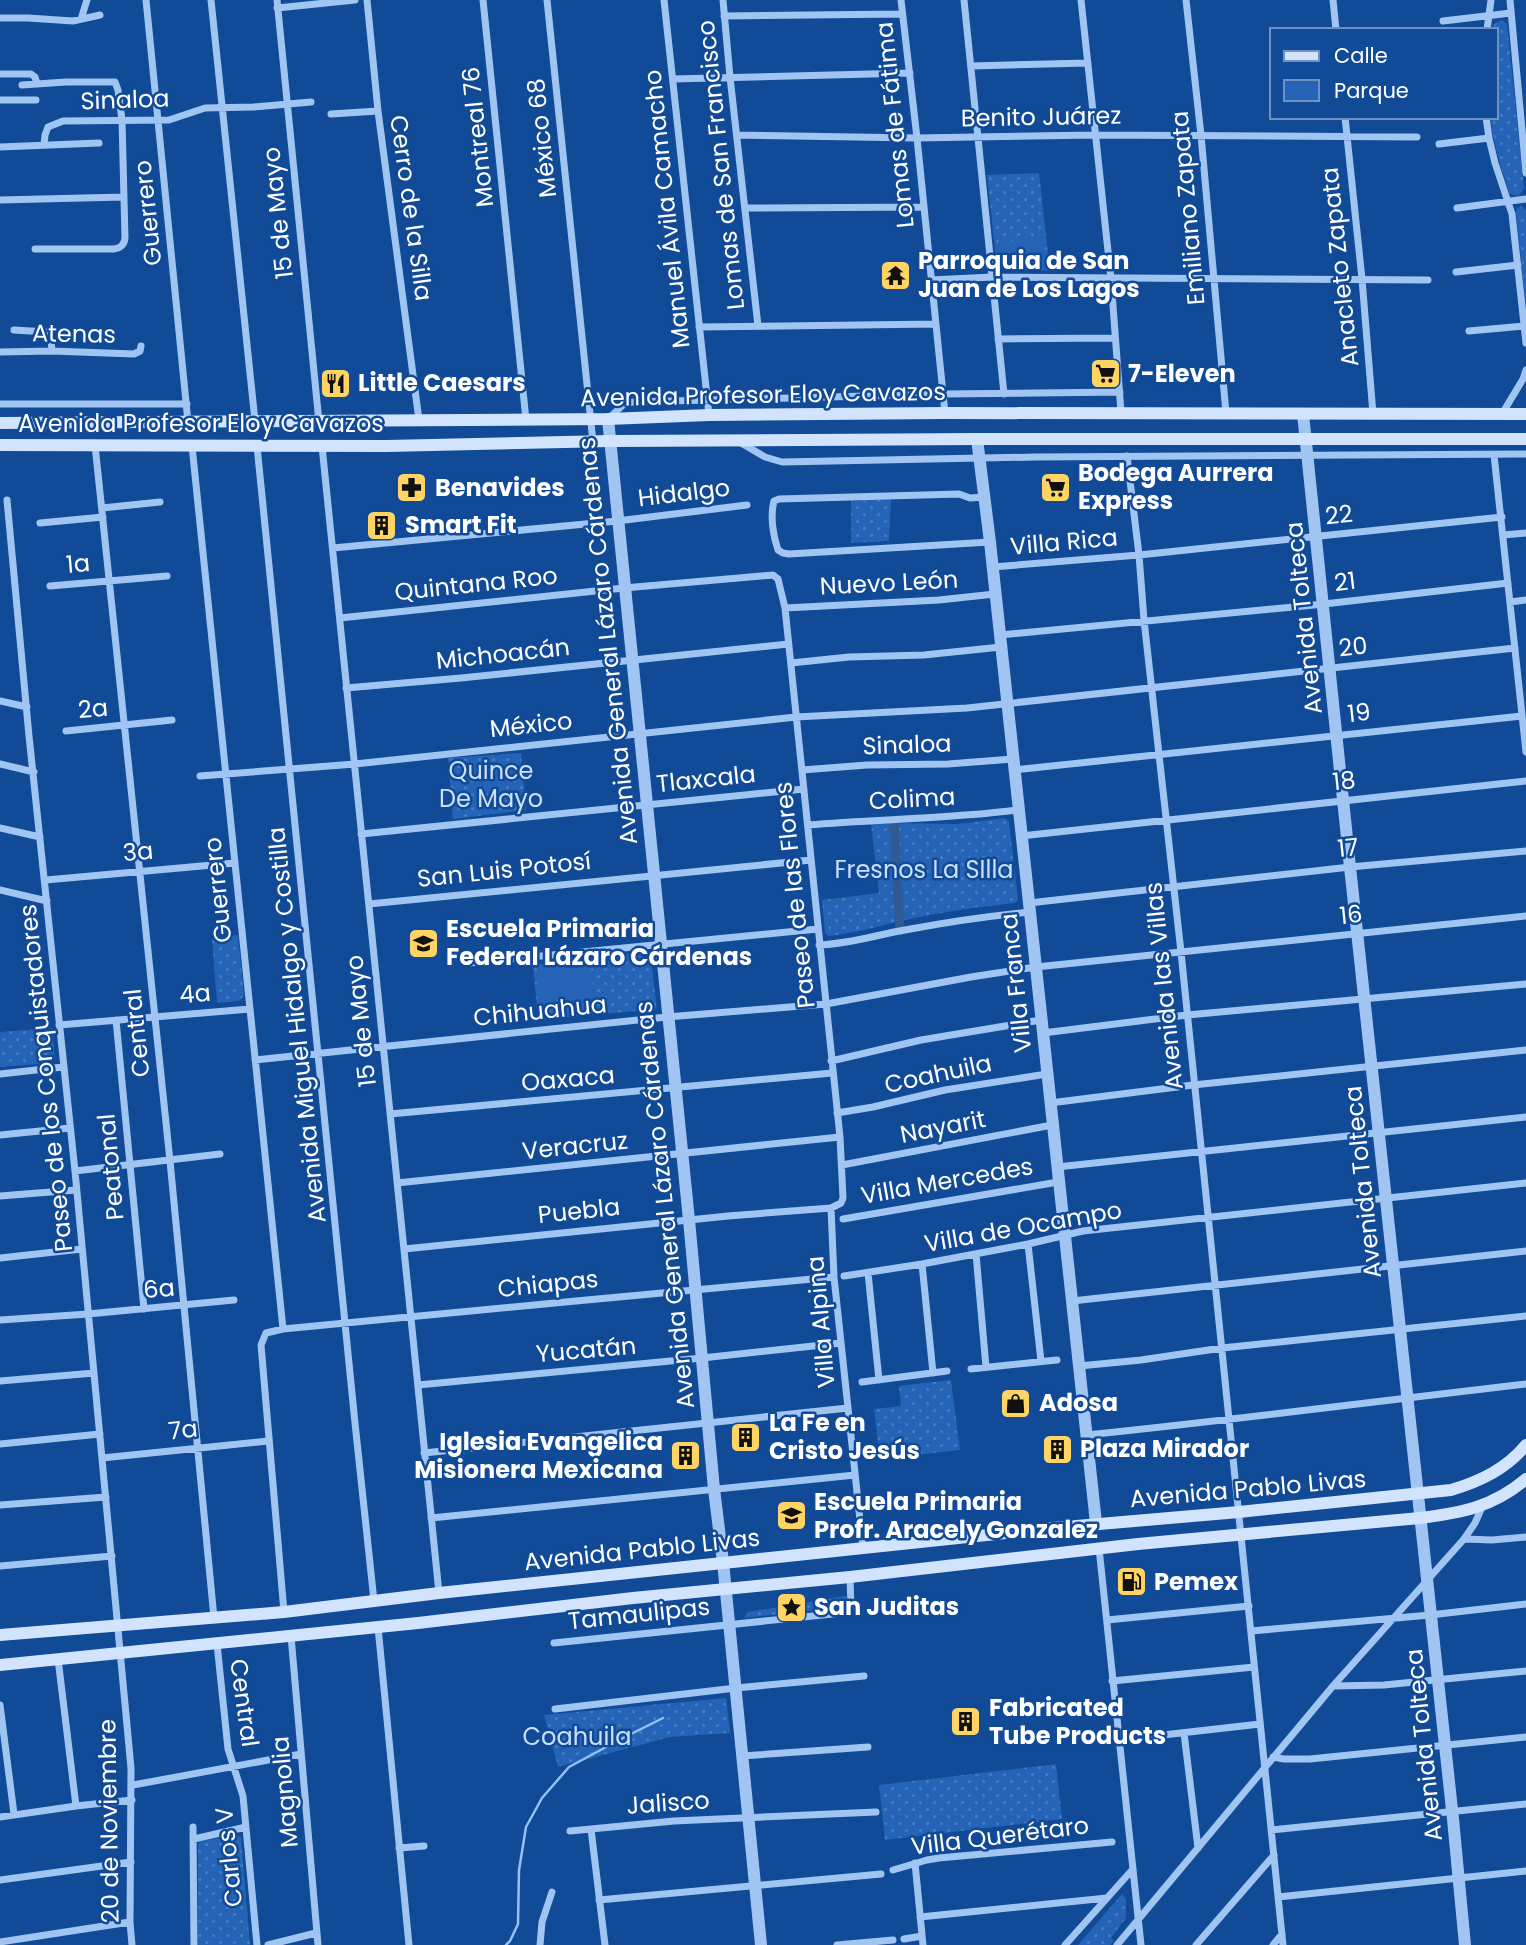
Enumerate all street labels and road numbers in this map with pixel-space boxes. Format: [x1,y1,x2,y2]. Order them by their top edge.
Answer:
street label: Lomas de San Francisco [689,19,752,311]
street label: Lomas de Fátima [867,20,922,230]
street label: Montreal 76 [454,65,501,209]
street label: Manuel Ávila Camacho [635,68,698,350]
street label: México 68 [519,77,564,199]
street label: Sinaloa [80,81,170,118]
street label: Benito Juárez [961,99,1121,134]
street label: Emiliano Zapata [1163,110,1212,306]
street label: Cerro de la Silla [382,113,441,303]
street label: 15 de Mayo [254,145,301,281]
street label: Guerrero [126,159,169,267]
street label: Anacleto Zapata [1313,166,1366,368]
street label: Atenas [32,316,116,351]
street label: Avenida Profesor Eloy Cavazos [580,375,946,414]
street label: Avenida Profesor Eloy Cavazos [18,407,384,440]
street label: Avenida General Lázaro Cárdenas [570,436,645,846]
street label: Hidalgo [636,470,732,515]
street label: 22 [1323,497,1354,532]
street label: Villa Rica [1009,520,1119,563]
street label: Avenida Tolteca [1277,520,1330,716]
street label: 1a [65,546,91,581]
street label: Quintana Roo [393,559,559,608]
street label: Nuevo León [819,562,959,603]
street label: 21 [1332,564,1358,599]
street label: 20 [1337,629,1369,664]
street label: Michoacán [434,630,571,677]
street label: 2a [77,691,109,726]
street label: 19 [1346,695,1372,730]
street label: México [488,704,574,745]
street label: Sinaloa [862,726,952,763]
street label: Tlaxcala [655,757,757,800]
street label: 18 [1331,763,1357,798]
street label: Paseo de las Flores [766,780,823,1010]
street label: Colima [868,780,956,817]
street label: Avenida Miguel Hidalgo y Costilla [259,825,334,1225]
street label: 17 [1336,830,1360,865]
street label: 3a [121,834,155,869]
street label: Guerrero [196,836,239,944]
street label: San Luis Potosí [415,844,593,895]
street label: Avenida las Villas [1136,881,1191,1091]
street label: 16 [1338,897,1364,932]
street label: Paseo de los Conquistadores [11,903,80,1253]
street label: Villa Franca [992,912,1039,1054]
street label: 15 de Mayo [337,953,384,1089]
street label: 4a [178,976,212,1011]
street label: Central [115,987,158,1079]
street label: Chihuahua [472,987,608,1034]
street label: Avenida General Lázaro Cárdenas [627,1000,702,1410]
street label: Coahuila [881,1046,995,1101]
street label: Oaxaca [520,1058,616,1099]
street label: Avenida Tolteca [1336,1084,1389,1280]
street label: Nayarit [897,1102,988,1151]
street label: Peatonal [89,1113,132,1222]
street label: Veracruz [520,1124,629,1167]
street label: Villa Mercedes [858,1149,1036,1212]
street label: Puebla [536,1190,622,1231]
street label: Villa de Ocampo [922,1193,1124,1260]
street label: Villa Alpina [798,1255,843,1389]
street label: Chiapas [496,1262,600,1305]
street label: 6a [142,1271,176,1306]
street label: Yucatán [534,1329,637,1370]
street label: 7a [167,1412,199,1447]
street label: Avenida Pablo Livas [1128,1462,1368,1515]
street label: Avenida Pablo Livas [522,1521,762,1578]
street label: Tamaulipas [566,1590,711,1637]
street label: Avenida Tolteca [1397,1647,1450,1843]
street label: Central [222,1657,267,1749]
street label: 20 de Noviembre [90,1719,127,1923]
street label: Magnolia [263,1735,306,1849]
street label: Jalisco [625,1783,711,1822]
street label: Carlos V [207,1806,250,1909]
street label: Villa Querétaro [909,1808,1091,1863]

